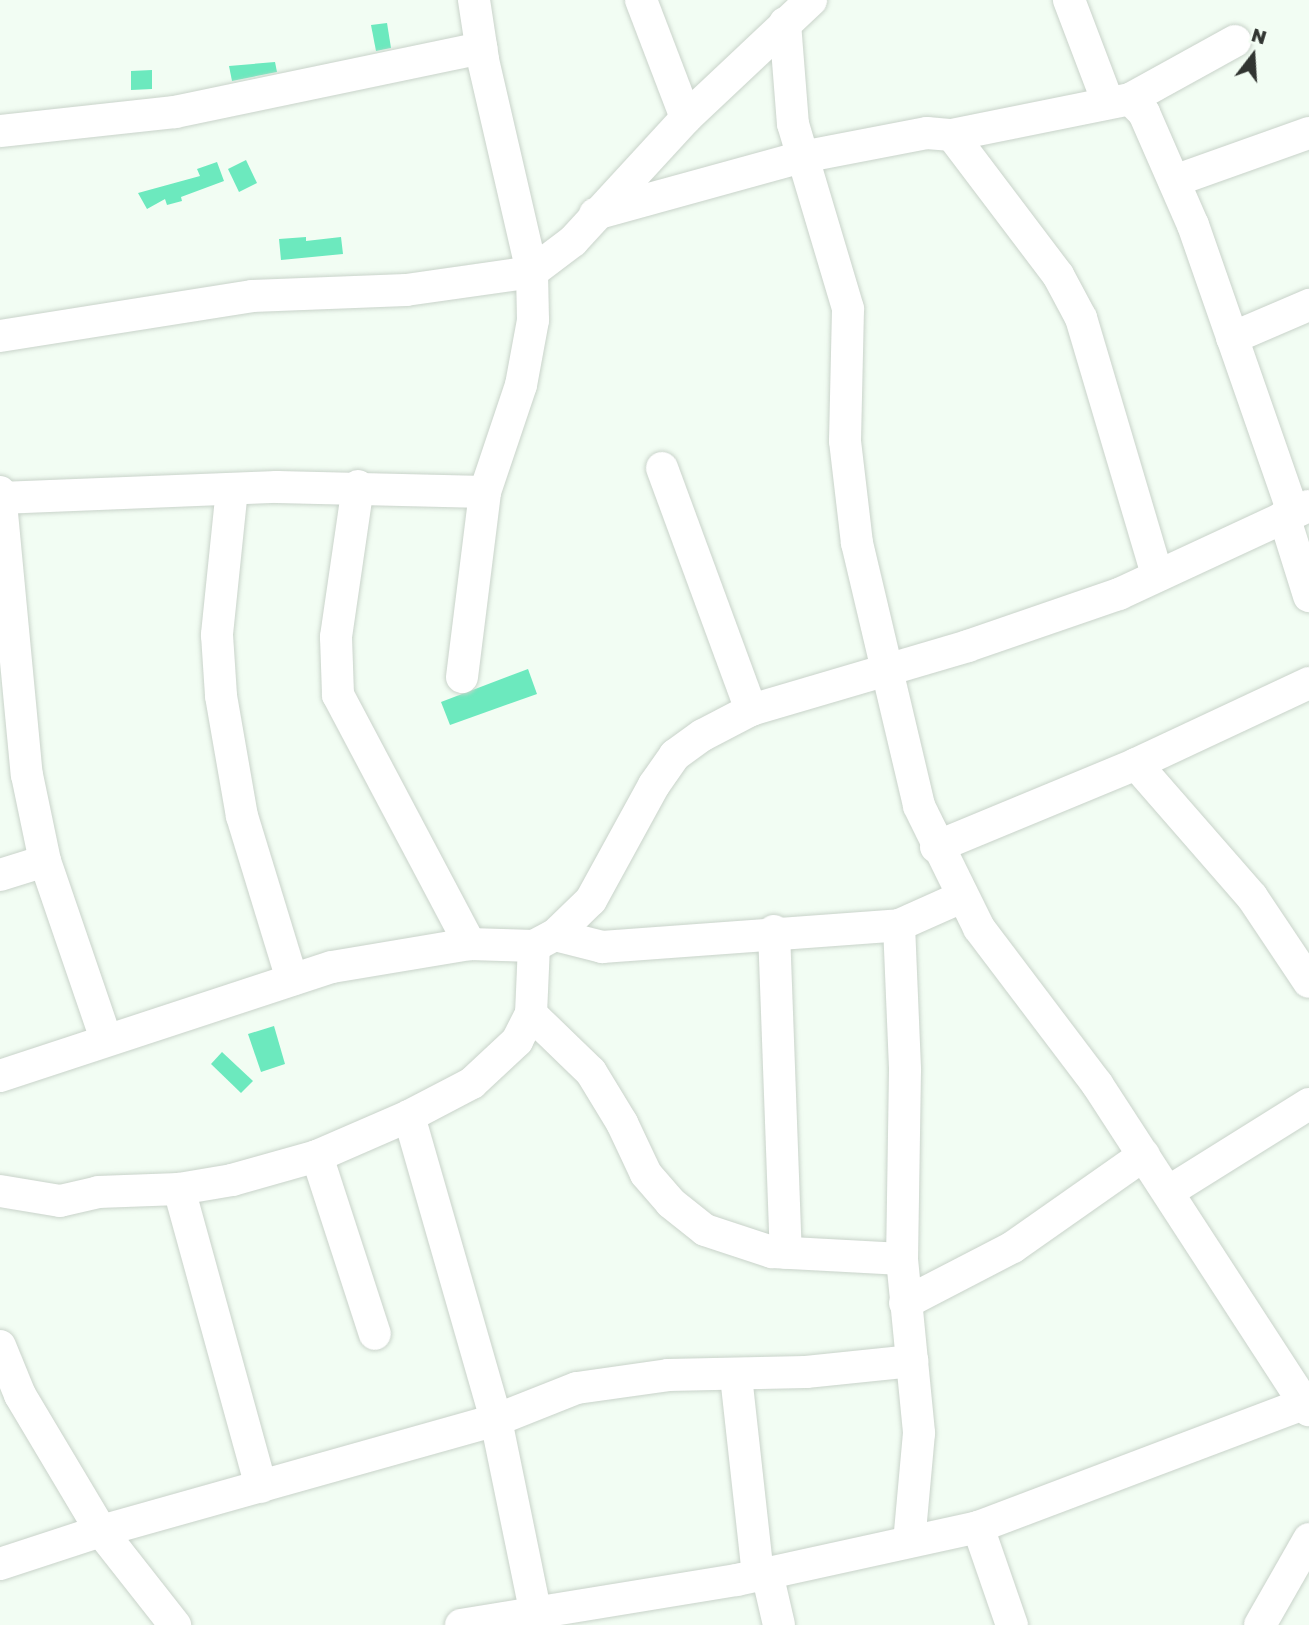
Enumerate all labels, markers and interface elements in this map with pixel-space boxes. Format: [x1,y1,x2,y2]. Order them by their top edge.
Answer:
north arrow [1218,21,1288,91]
text: N [1249,22,1270,49]

